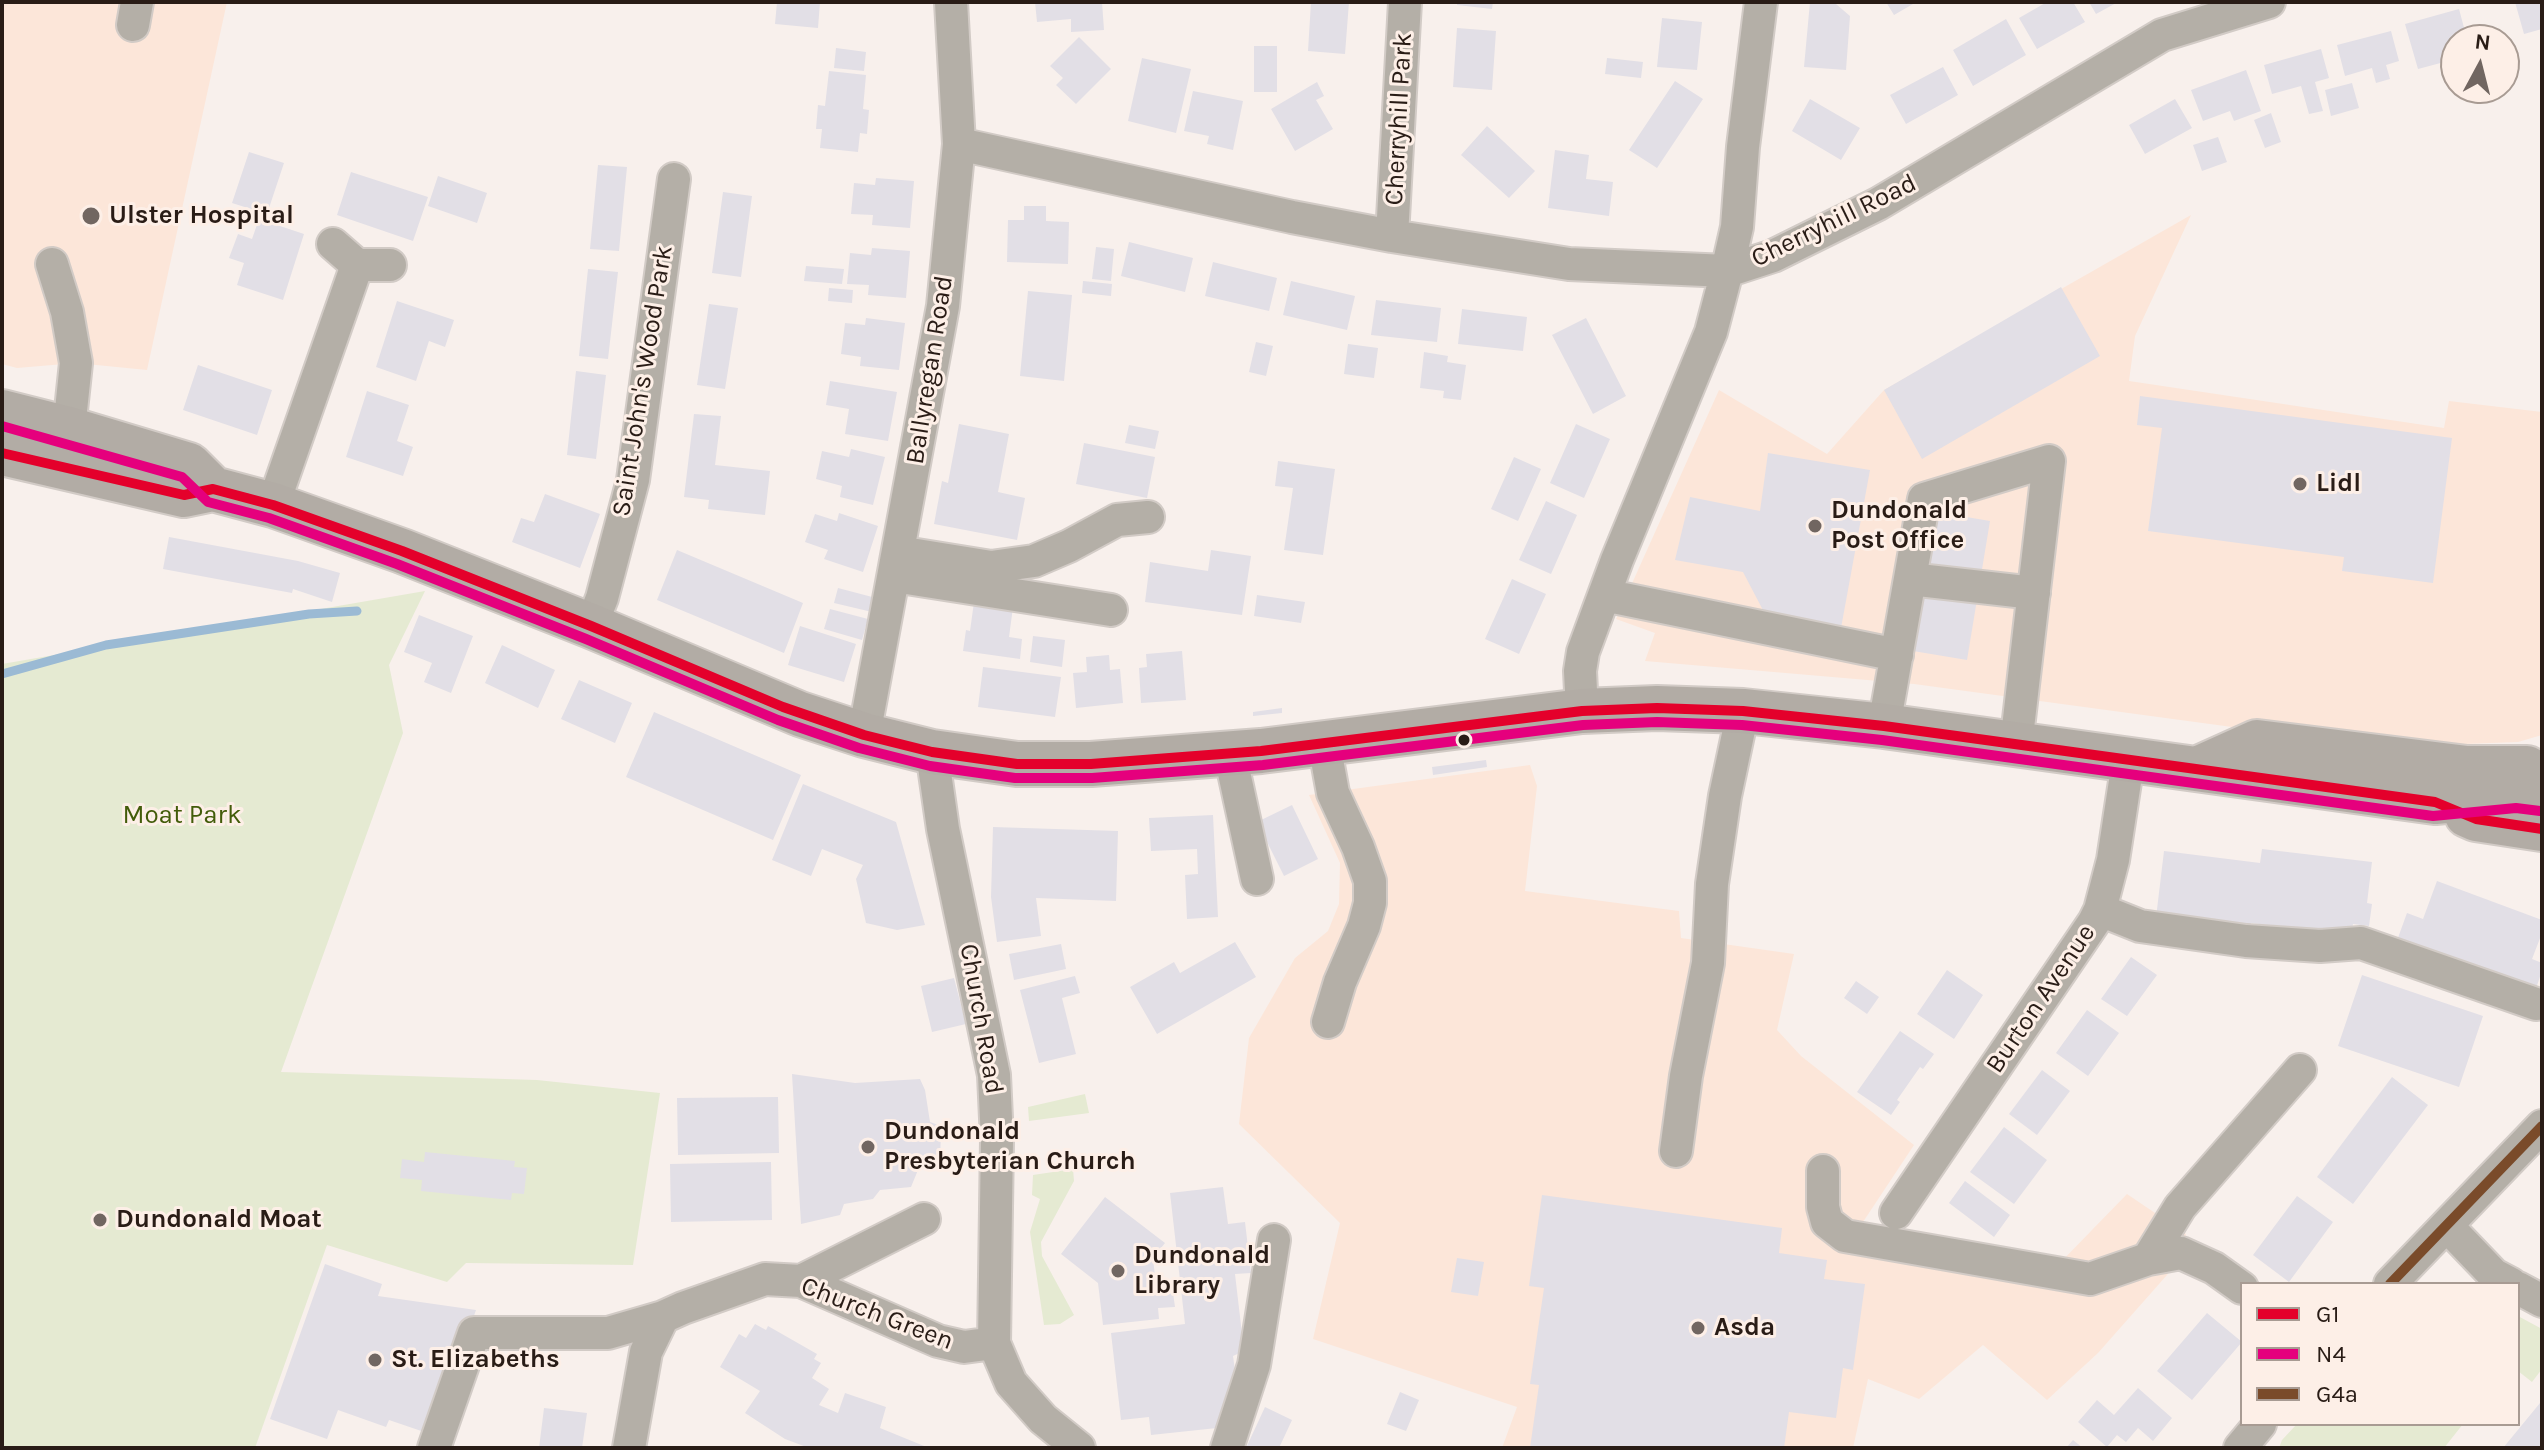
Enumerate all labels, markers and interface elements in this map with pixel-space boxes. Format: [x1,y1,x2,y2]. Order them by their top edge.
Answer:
north arrow [2440,24,2520,104]
text: N [2473,28,2492,56]
street label: Cherryhill Park [1379,32,1419,206]
street label: Cherryhill Road [1746,168,1922,274]
place label: Ulster Hospital [109,200,294,232]
marker: Ulster Hospital [80,205,102,227]
street label: Saint John's Wood Park [606,243,680,519]
street label: Ballyregan Road [900,273,960,467]
place label: Lidl [2316,468,2361,500]
marker: Lidl [2291,475,2309,493]
place label: Dundonald Post Office [1831,495,1967,556]
marker: Dundonald Post Office [1806,517,1824,535]
unlabelled marker [1456,732,1472,748]
park label: Moat Park [122,800,242,832]
street label: Burton Avenue [1980,919,2102,1079]
street label: Church Road [952,941,1010,1097]
place label: Dundonald Presbyterian Church [884,1116,1136,1178]
marker: Dundonald Presbyterian Church [859,1138,877,1156]
place label: Dundonald Moat [116,1204,322,1236]
marker: Dundonald Moat [91,1211,109,1229]
place label: Dundonald Library [1134,1240,1270,1302]
marker: Dundonald Library [1109,1262,1127,1280]
street label: Church Green [796,1271,958,1357]
legend [2240,1282,2520,1426]
text: G1 [2316,1300,2339,1328]
place label: Asda [1714,1312,1775,1344]
marker: Asda [1689,1319,1707,1337]
text: N4 [2316,1340,2346,1368]
place label: St. Elizabeths [391,1344,560,1376]
marker: St. Elizabeths [366,1351,384,1369]
text: G4a [2316,1380,2358,1408]

